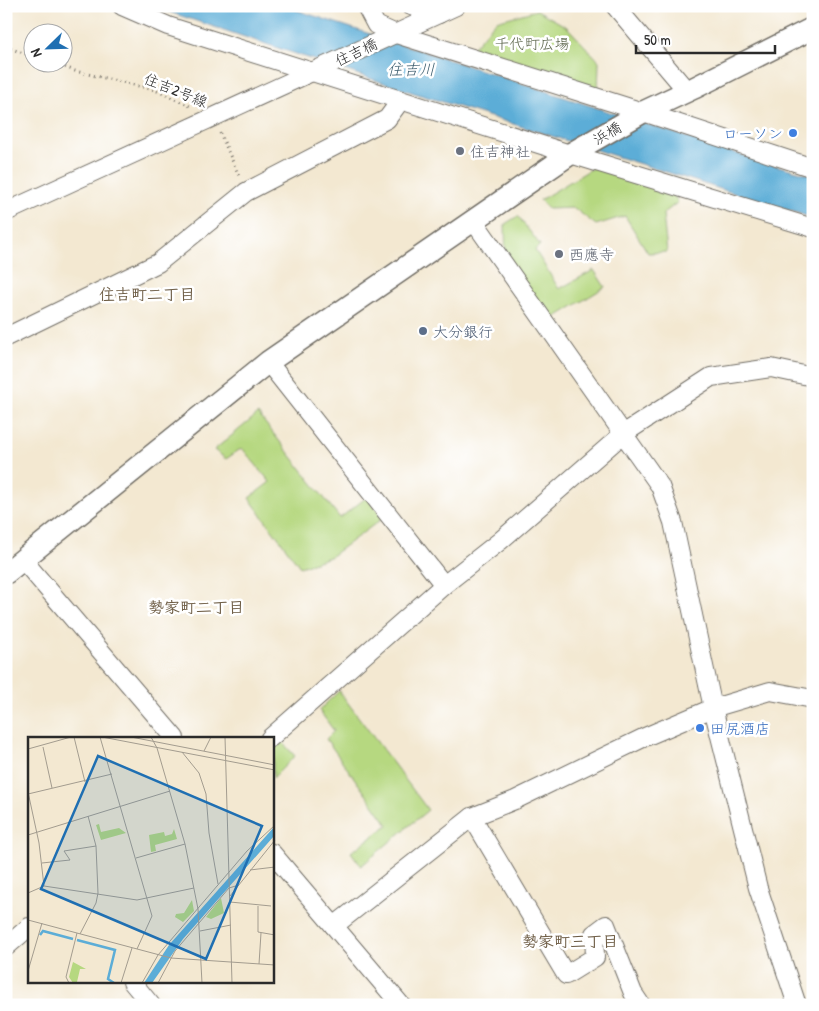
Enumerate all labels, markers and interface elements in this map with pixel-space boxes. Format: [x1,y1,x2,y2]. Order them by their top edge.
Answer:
north arrow [22,22,72,72]
scale bar [636,22,775,54]
text: 50 m [644,29,671,50]
street label: 住吉橋 [331,33,381,71]
park label: 千代町広場 [494,33,570,54]
text: N [25,46,46,60]
water label: 住吉川 [387,58,435,80]
street label: 住吉2号線 [141,68,211,112]
street label: 浜橋 [589,116,625,150]
place label: ローソン [723,123,783,144]
marker: ローソン [787,127,799,139]
place label: 住吉神社 [470,141,530,162]
marker: 住吉神社 [454,145,466,157]
place label: 西應寺 [569,244,614,265]
marker: 西應寺 [553,248,565,260]
district label: 住吉町二丁目 [99,283,195,305]
place label: 大分銀行 [433,321,493,342]
marker: 大分銀行 [417,325,429,337]
district label: 勢家町二丁目 [148,596,244,618]
place label: 田尻酒店 [710,718,770,739]
marker: 田尻酒店 [694,722,706,734]
inset map [28,737,274,984]
district label: 勢家町三丁目 [522,930,618,952]

